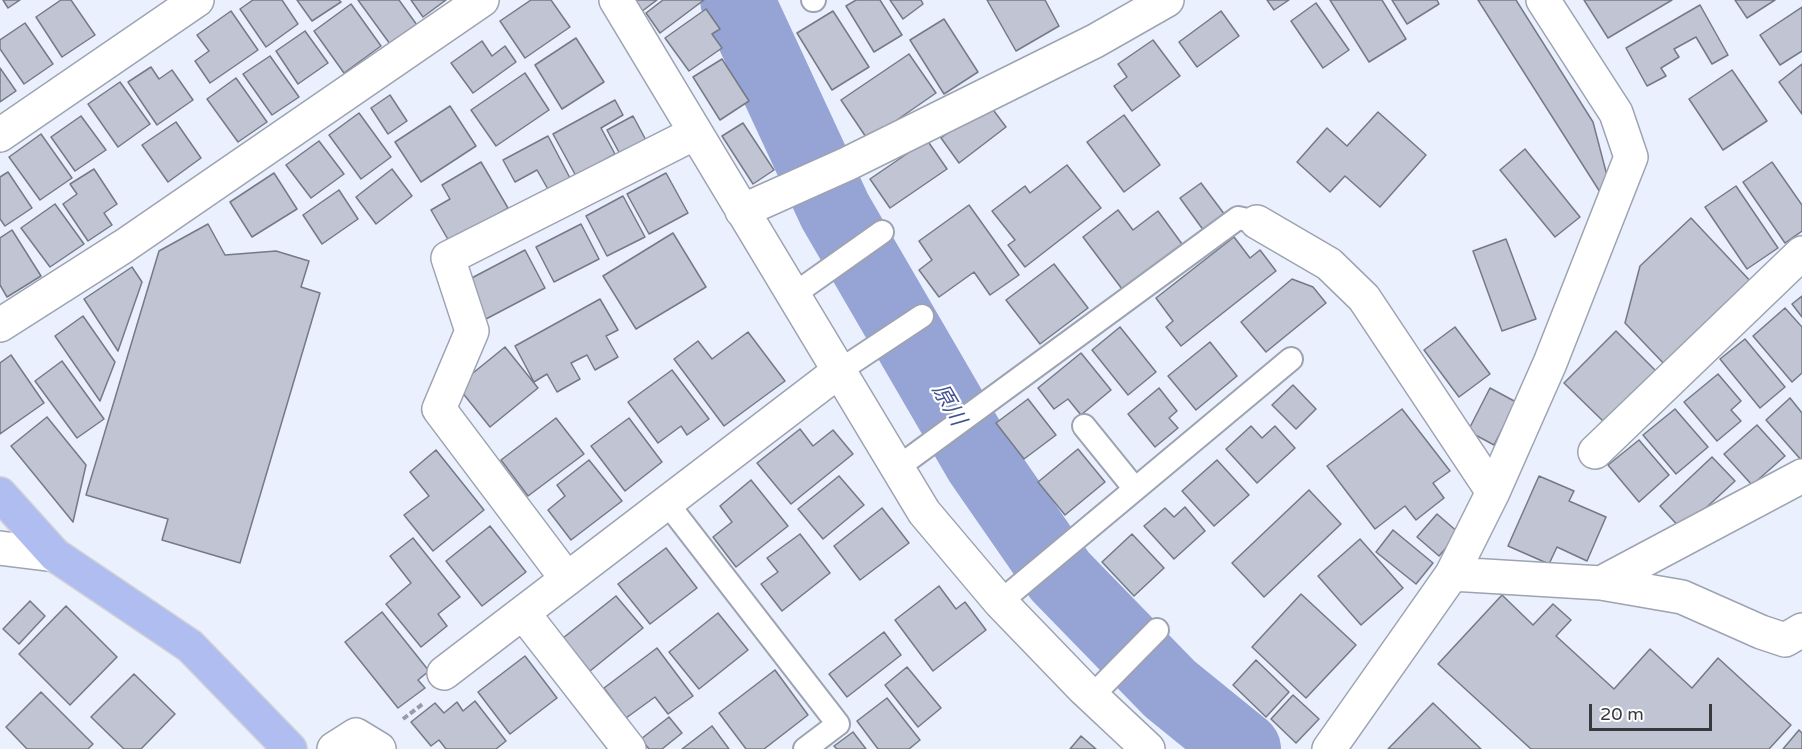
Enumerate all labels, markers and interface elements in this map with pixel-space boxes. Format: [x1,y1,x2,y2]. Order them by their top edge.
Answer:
water label: 原川 [926,379,970,431]
scale bar [1592,692,1715,730]
text: 20 m [1600,703,1644,725]

